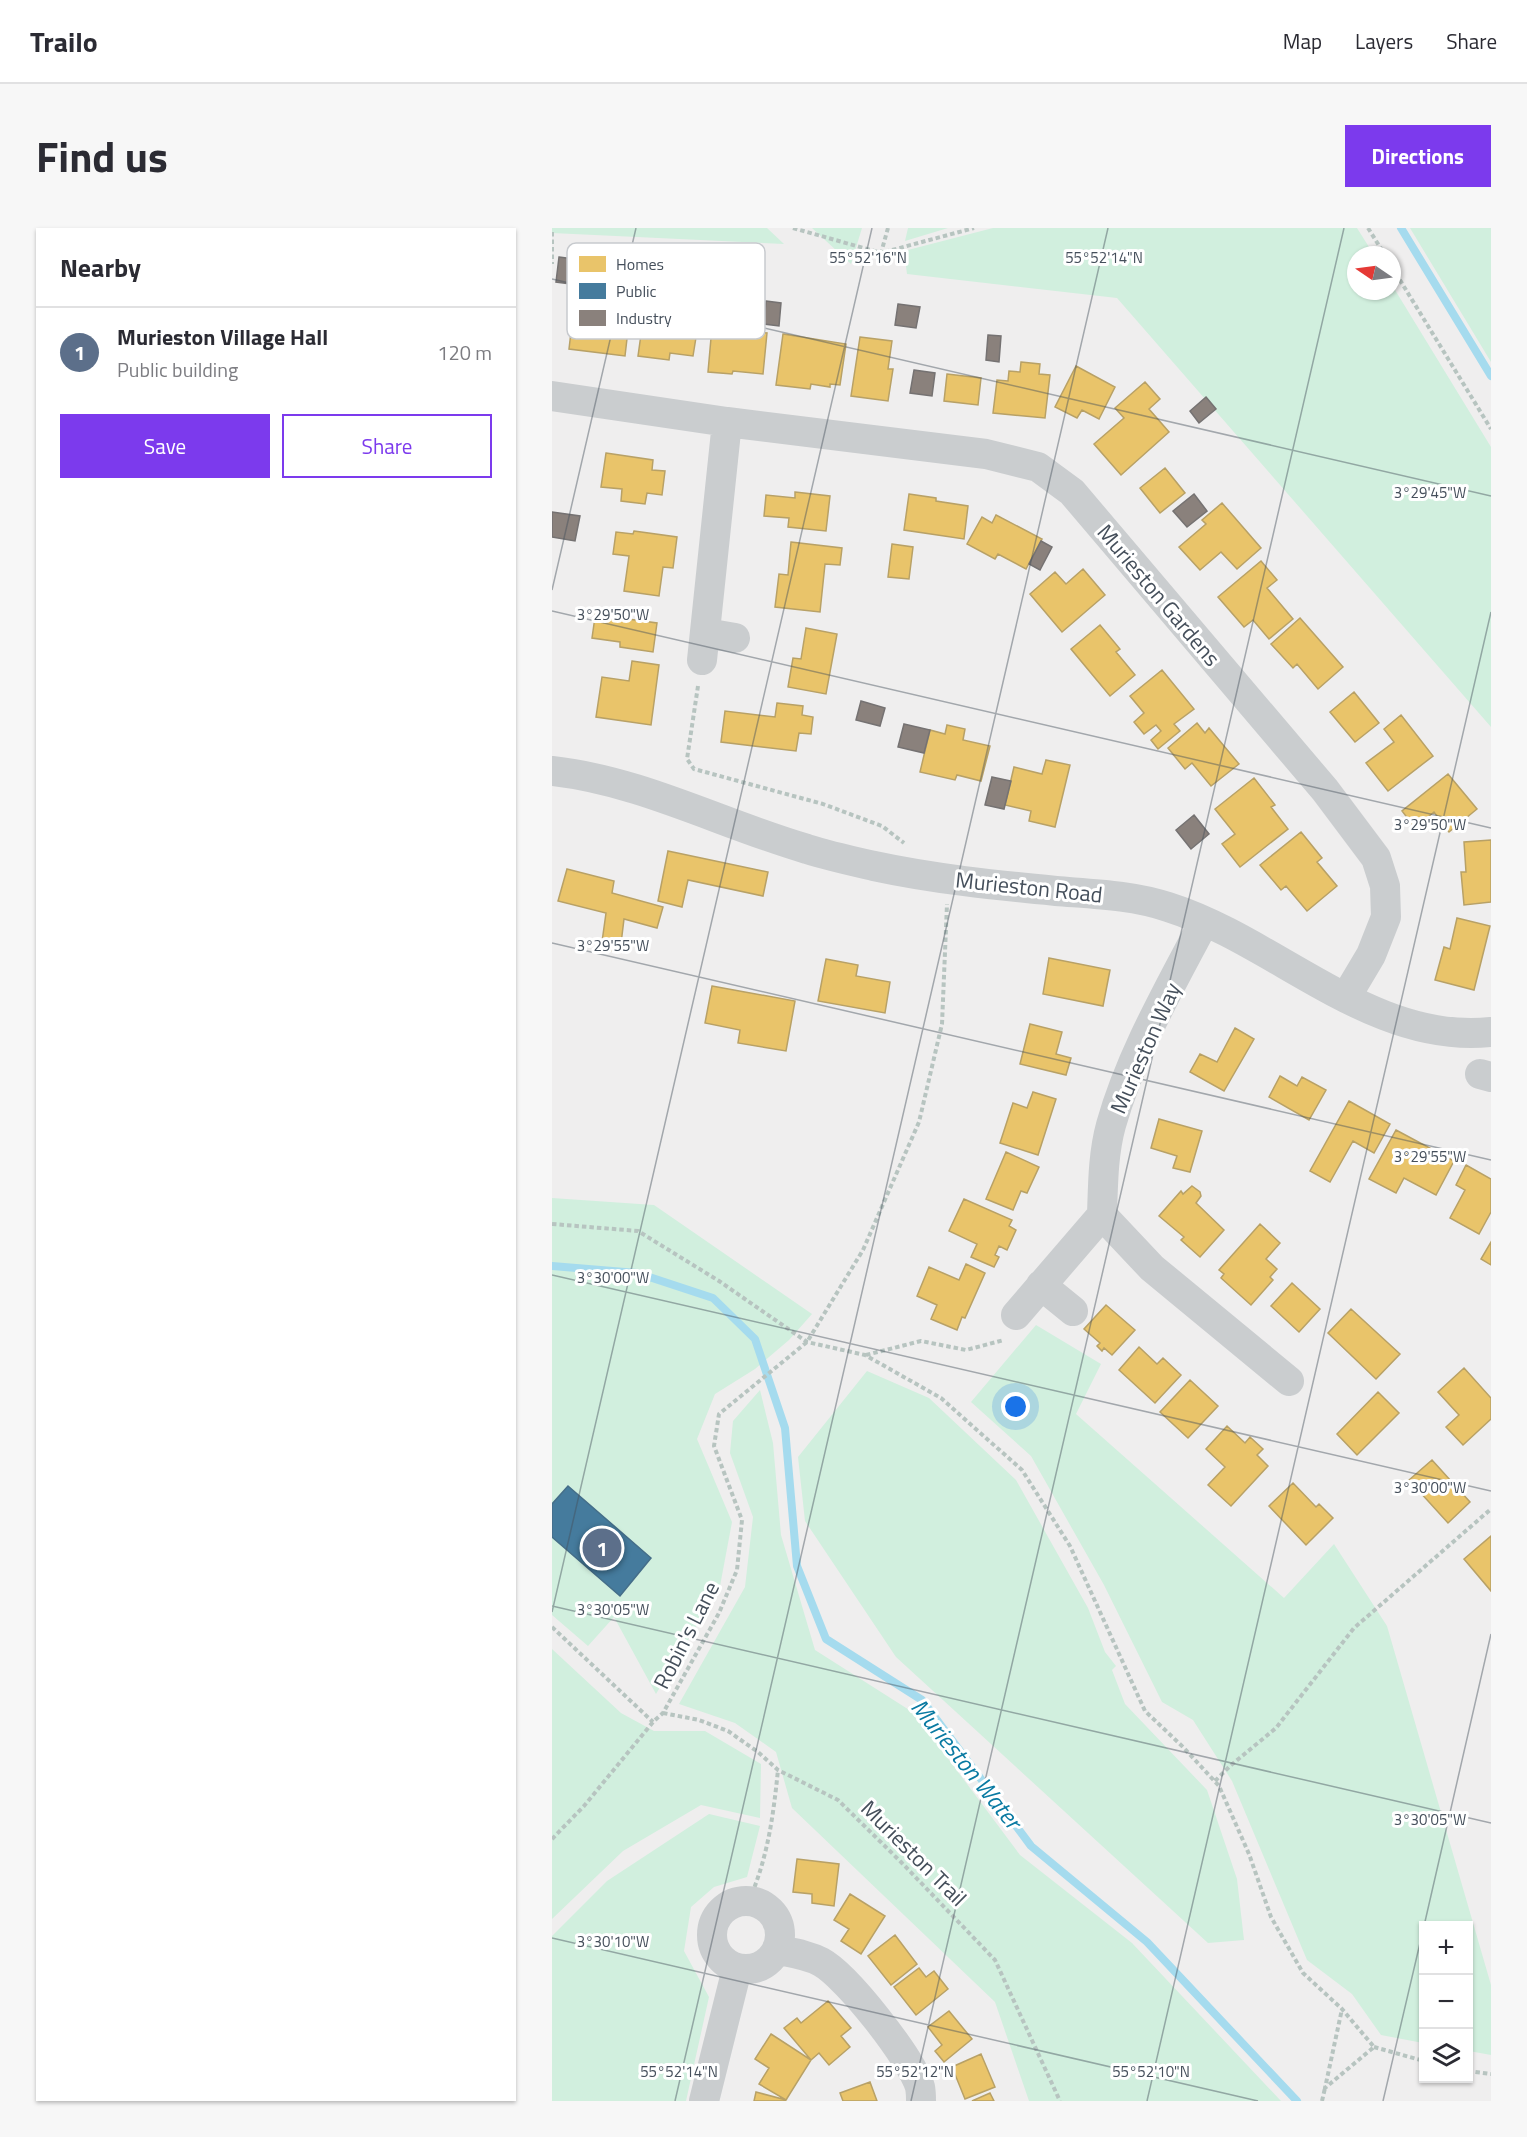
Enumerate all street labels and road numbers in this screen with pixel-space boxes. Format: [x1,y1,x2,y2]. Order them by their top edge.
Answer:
street label: Murieston Gardens [1089,516,1229,674]
street label: Murieston Road [954,862,1104,912]
street label: Murieston Way [1101,977,1189,1119]
street label: Robin's Lane [644,1575,728,1695]
street label: Murieston Trail [853,1792,975,1914]

